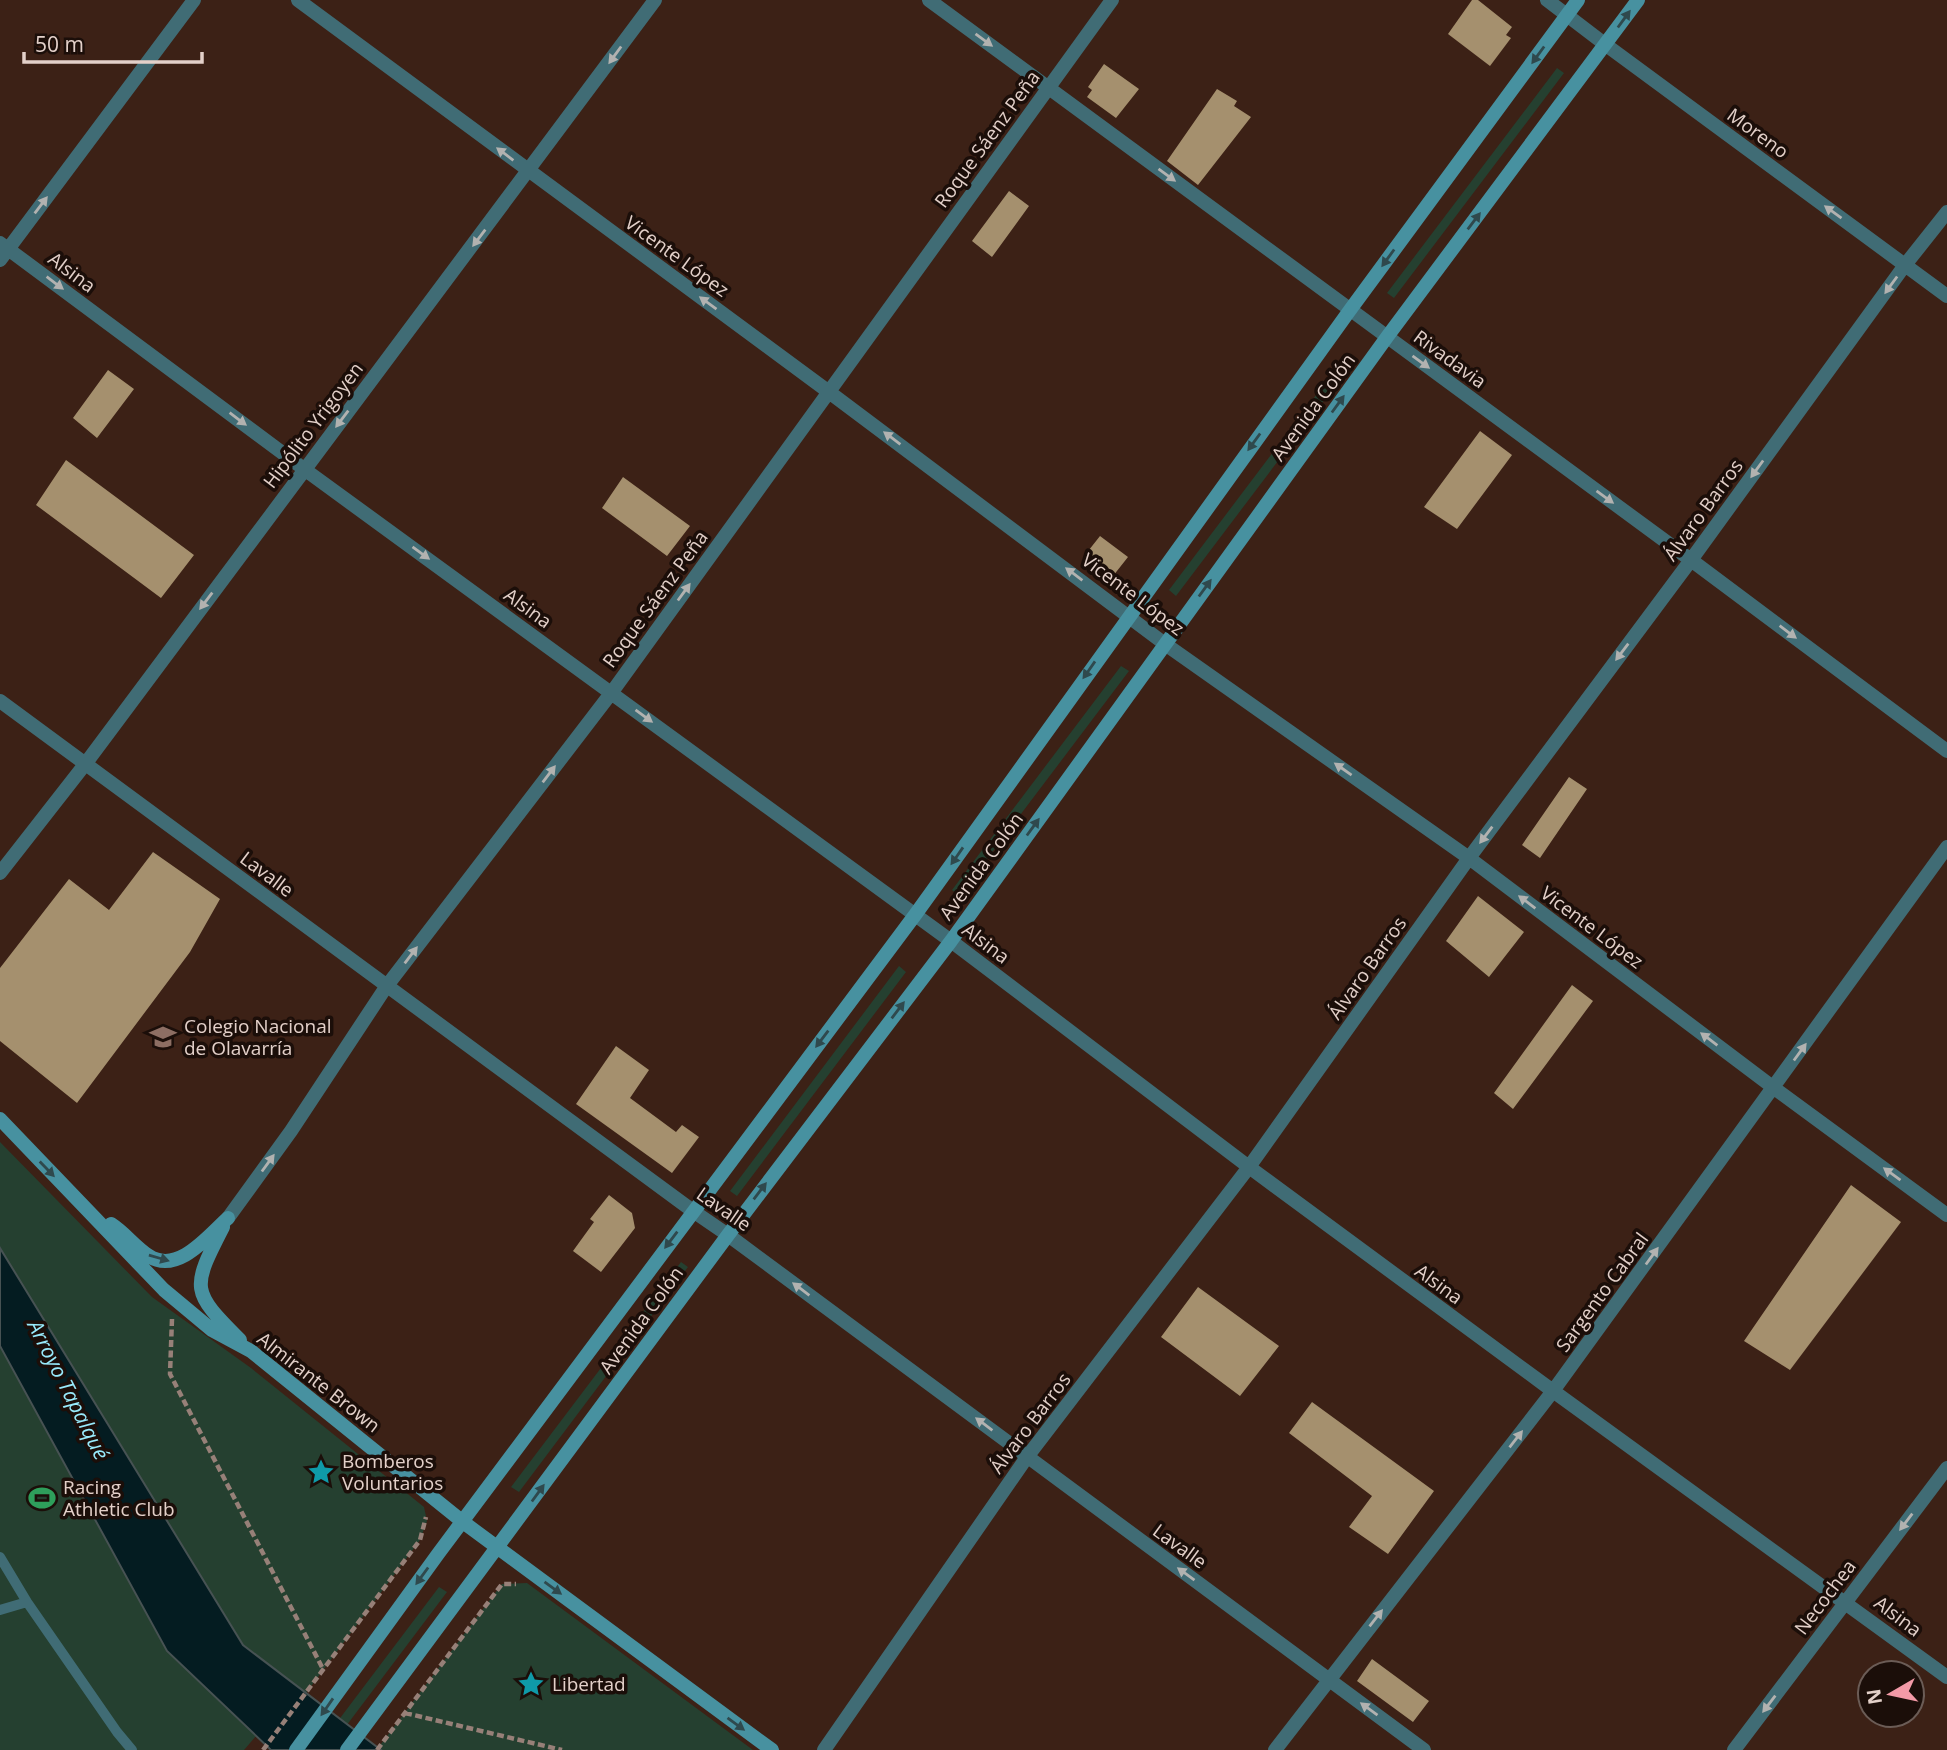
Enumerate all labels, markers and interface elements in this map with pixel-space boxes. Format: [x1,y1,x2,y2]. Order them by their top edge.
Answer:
one-way arrow [1617,10,1631,28]
scale bar [24,21,203,65]
text: 50 m [35,30,84,58]
one-way arrow [975,33,993,47]
one-way arrow [608,46,622,64]
one-way arrow [1531,46,1545,64]
street label: Roque Sáenz Peña [928,65,1046,213]
street label: Moreno [1722,102,1794,164]
one-way arrow [496,148,514,162]
one-way arrow [1158,168,1177,182]
one-way arrow [33,196,47,214]
one-way arrow [1824,205,1842,219]
street label: Vicente López [620,209,734,303]
one-way arrow [1466,213,1481,231]
one-way arrow [472,228,486,247]
street label: Alsina [43,246,101,298]
one-way arrow [1381,249,1395,267]
one-way arrow [46,276,64,290]
one-way arrow [1884,276,1898,294]
one-way arrow [699,297,717,311]
street label: Rivadavia [1409,324,1491,394]
street label: Avenida Colón [1265,348,1361,466]
one-way arrow [1412,355,1430,369]
street label: Hipólito Yrigoyen [257,357,369,493]
one-way arrow [1331,395,1345,413]
one-way arrow [335,410,349,428]
one-way arrow [228,412,247,426]
one-way arrow [882,431,901,445]
one-way arrow [1247,433,1261,451]
street label: Álvaro Barros [1657,454,1749,566]
one-way arrow [1750,460,1764,478]
one-way arrow [1596,490,1614,504]
street label: Roque Sáenz Peña [596,525,714,673]
one-way arrow [412,546,430,560]
street label: Vicente López [1076,547,1190,641]
one-way arrow [1065,567,1083,581]
one-way arrow [1198,579,1212,597]
street label: Alsina [499,582,557,634]
one-way arrow [677,583,691,601]
one-way arrow [198,592,213,610]
one-way arrow [1779,625,1797,639]
one-way arrow [1615,643,1629,661]
one-way arrow [1082,661,1096,679]
one-way arrow [635,709,653,724]
one-way arrow [1334,762,1352,776]
one-way arrow [541,766,556,784]
street label: Avenida Colón [933,807,1029,925]
one-way arrow [1026,818,1040,836]
one-way arrow [1479,826,1493,844]
street label: Lavalle [235,845,299,903]
one-way arrow [951,847,965,865]
street label: Vicente López [1535,880,1649,974]
one-way arrow [1518,896,1536,910]
street label: Álvaro Barros [1322,911,1412,1025]
street label: Alsina [957,917,1015,969]
one-way arrow [403,946,417,964]
one-way arrow [891,1001,905,1020]
place label: Colegio Nacional de Olavarría [184,1013,332,1061]
school or university icon: Colegio Nacional de Olavarría [148,1022,178,1052]
one-way arrow [815,1029,830,1047]
one-way arrow [1700,1033,1718,1047]
one-way arrow [1792,1043,1806,1061]
one-way arrow [261,1154,275,1172]
one-way arrow [39,1160,56,1177]
one-way arrow [1883,1168,1901,1182]
street label: Lavalle [692,1181,756,1237]
one-way arrow [753,1183,768,1201]
street label: Sargento Cabral [1550,1227,1654,1357]
one-way arrow [665,1231,679,1249]
one-way arrow [1644,1247,1658,1265]
one-way arrow [148,1253,170,1264]
street label: Alsina [1410,1258,1468,1310]
street label: Avenida Colón [593,1261,689,1379]
one-way arrow [792,1282,810,1296]
water label: Arroyo Tapalqué [21,1313,116,1465]
street label: Almirante Brown [252,1326,386,1438]
street label: Álvaro Barros [984,1367,1076,1479]
one-way arrow [975,1417,993,1432]
one-way arrow [1509,1430,1524,1448]
place label: Bomberos Voluntarios [342,1448,443,1496]
place icon: Bomberos Voluntarios [306,1457,336,1487]
place label: Racing Athletic Club [63,1474,175,1522]
sports icon: Racing Athletic Club [27,1483,57,1513]
one-way arrow [531,1484,545,1502]
one-way arrow [1899,1513,1913,1531]
street label: Lavalle [1148,1518,1212,1574]
street label: Necochea [1788,1554,1862,1640]
one-way arrow [415,1567,429,1586]
one-way arrow [1177,1568,1195,1582]
one-way arrow [544,1581,562,1595]
street label: Alsina [1869,1590,1927,1642]
one-way arrow [1369,1609,1383,1627]
north arrow [1856,1659,1926,1729]
place icon: Libertad [516,1669,546,1699]
place label: Libertad [552,1671,626,1697]
text: N [1860,1687,1888,1706]
one-way arrow [1761,1694,1776,1712]
one-way arrow [320,1698,334,1716]
one-way arrow [1360,1703,1378,1717]
one-way arrow [727,1716,745,1730]

